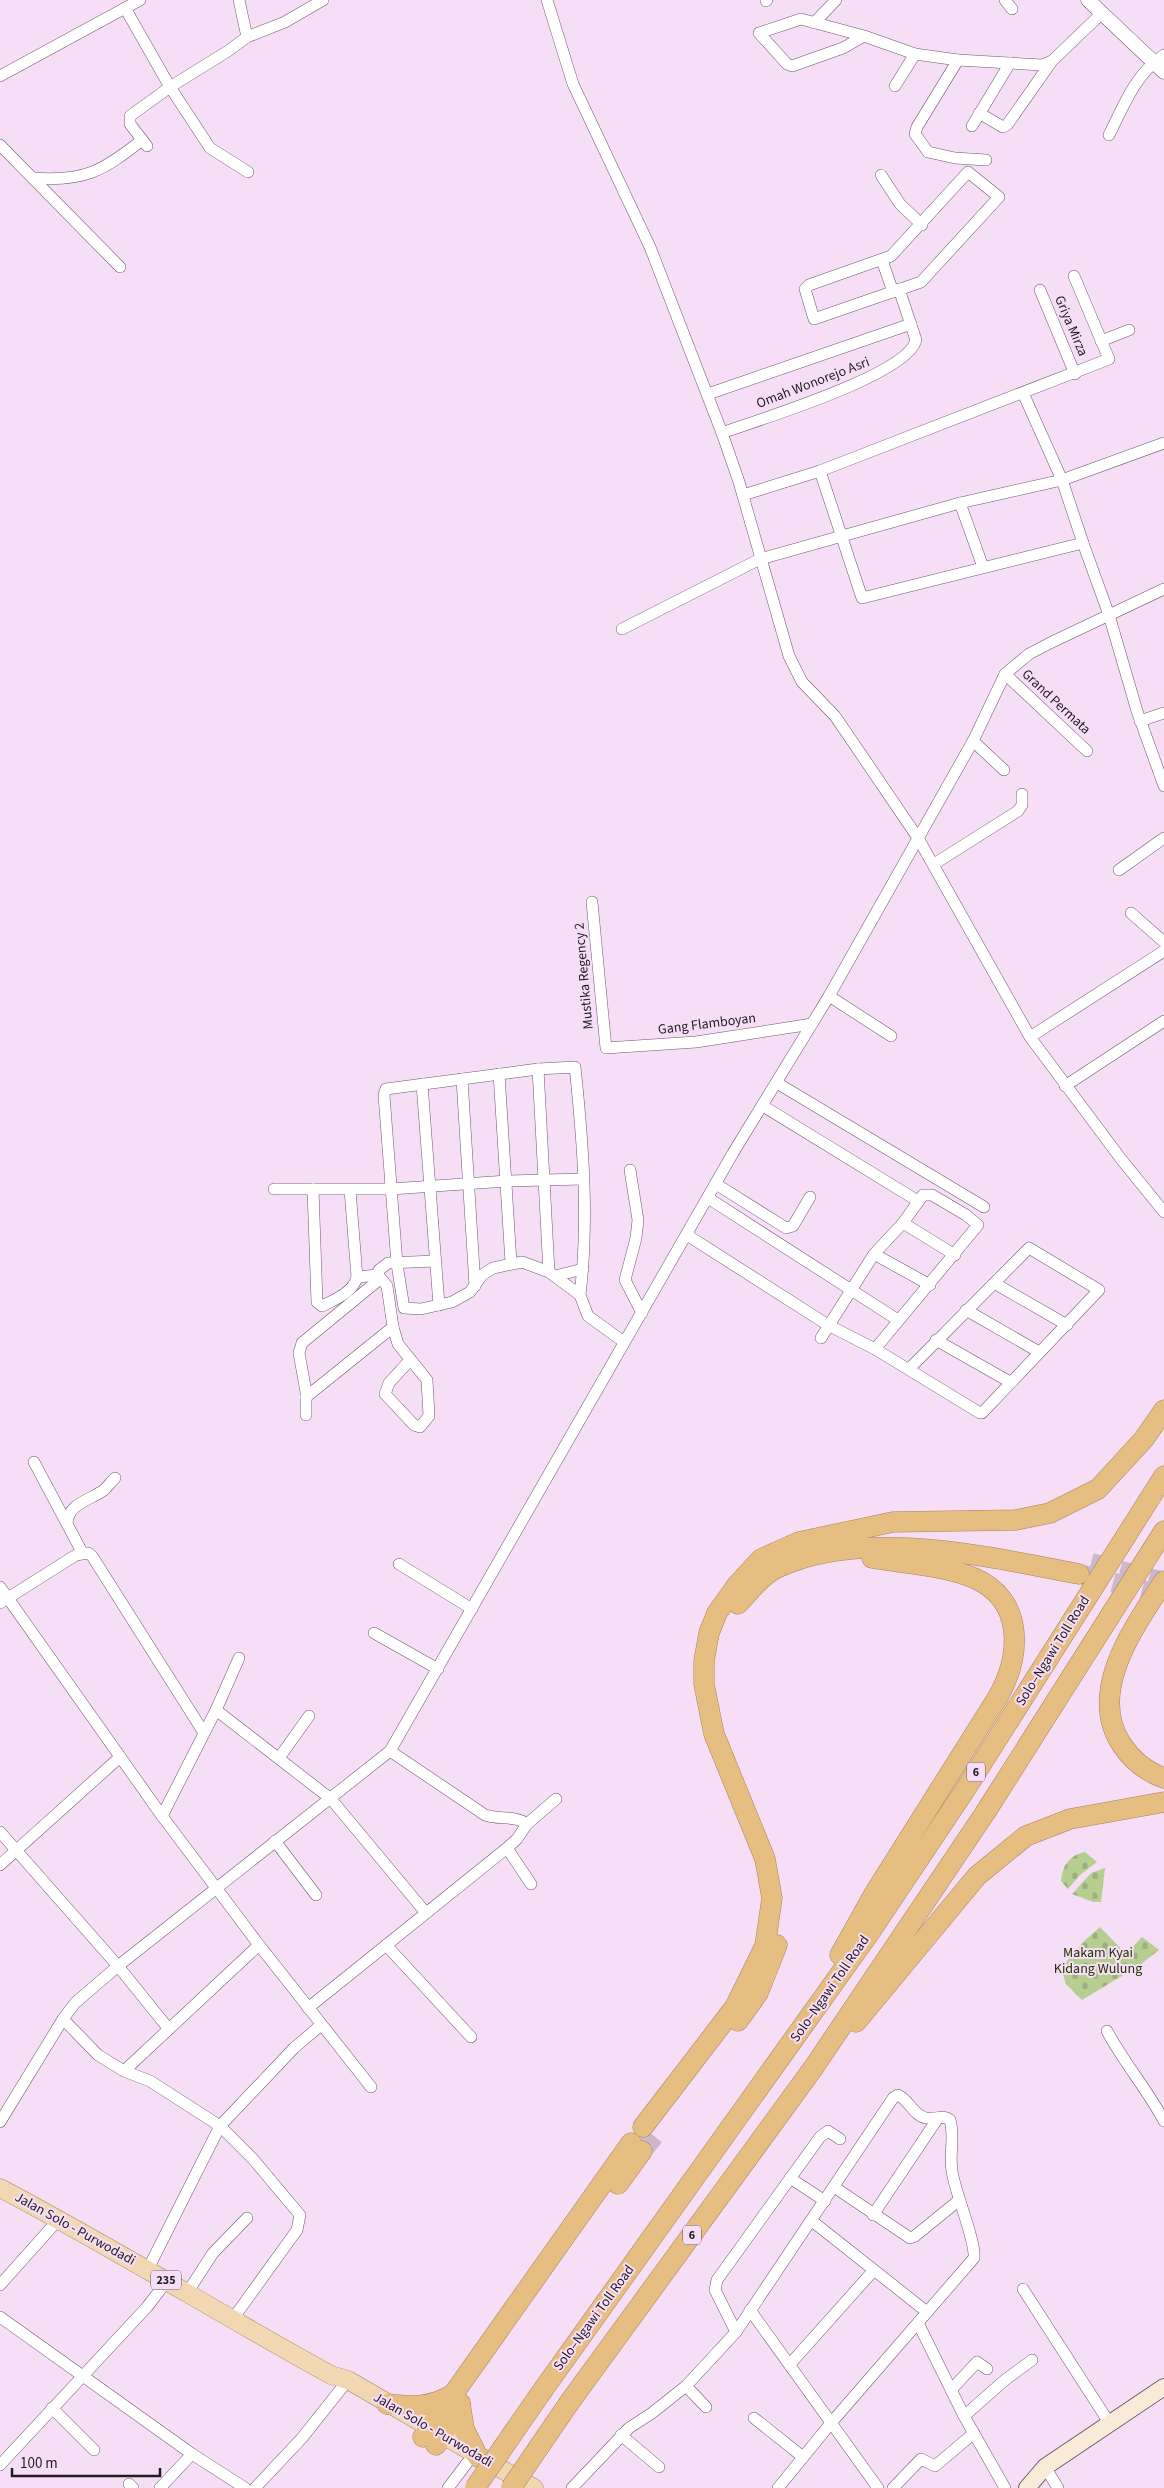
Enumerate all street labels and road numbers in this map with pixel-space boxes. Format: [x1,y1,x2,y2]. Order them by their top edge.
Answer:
street label: Griya Mirza [1049,293,1093,359]
street label: Omah Wonorejo Asri [753,352,873,414]
street label: Grand Permata [1017,665,1095,739]
street label: Mustika Regency 2 [569,922,599,1030]
street label: Gang Flamboyan [657,1008,757,1040]
street label: Solo–Ngawi Toll Road [1011,1592,1095,1710]
road number: 6 [967,1762,985,1781]
street label: Solo–Ngawi Toll Road [786,1931,874,2047]
street label: Jalan Solo - Purwodadi [11,2187,139,2271]
road number: 6 [683,2226,701,2244]
street label: Solo–Ngawi Toll Road [549,2261,639,2375]
road number: 235 [151,2270,181,2290]
street label: Jalan Solo - Purwodadi [369,2388,497,2472]

